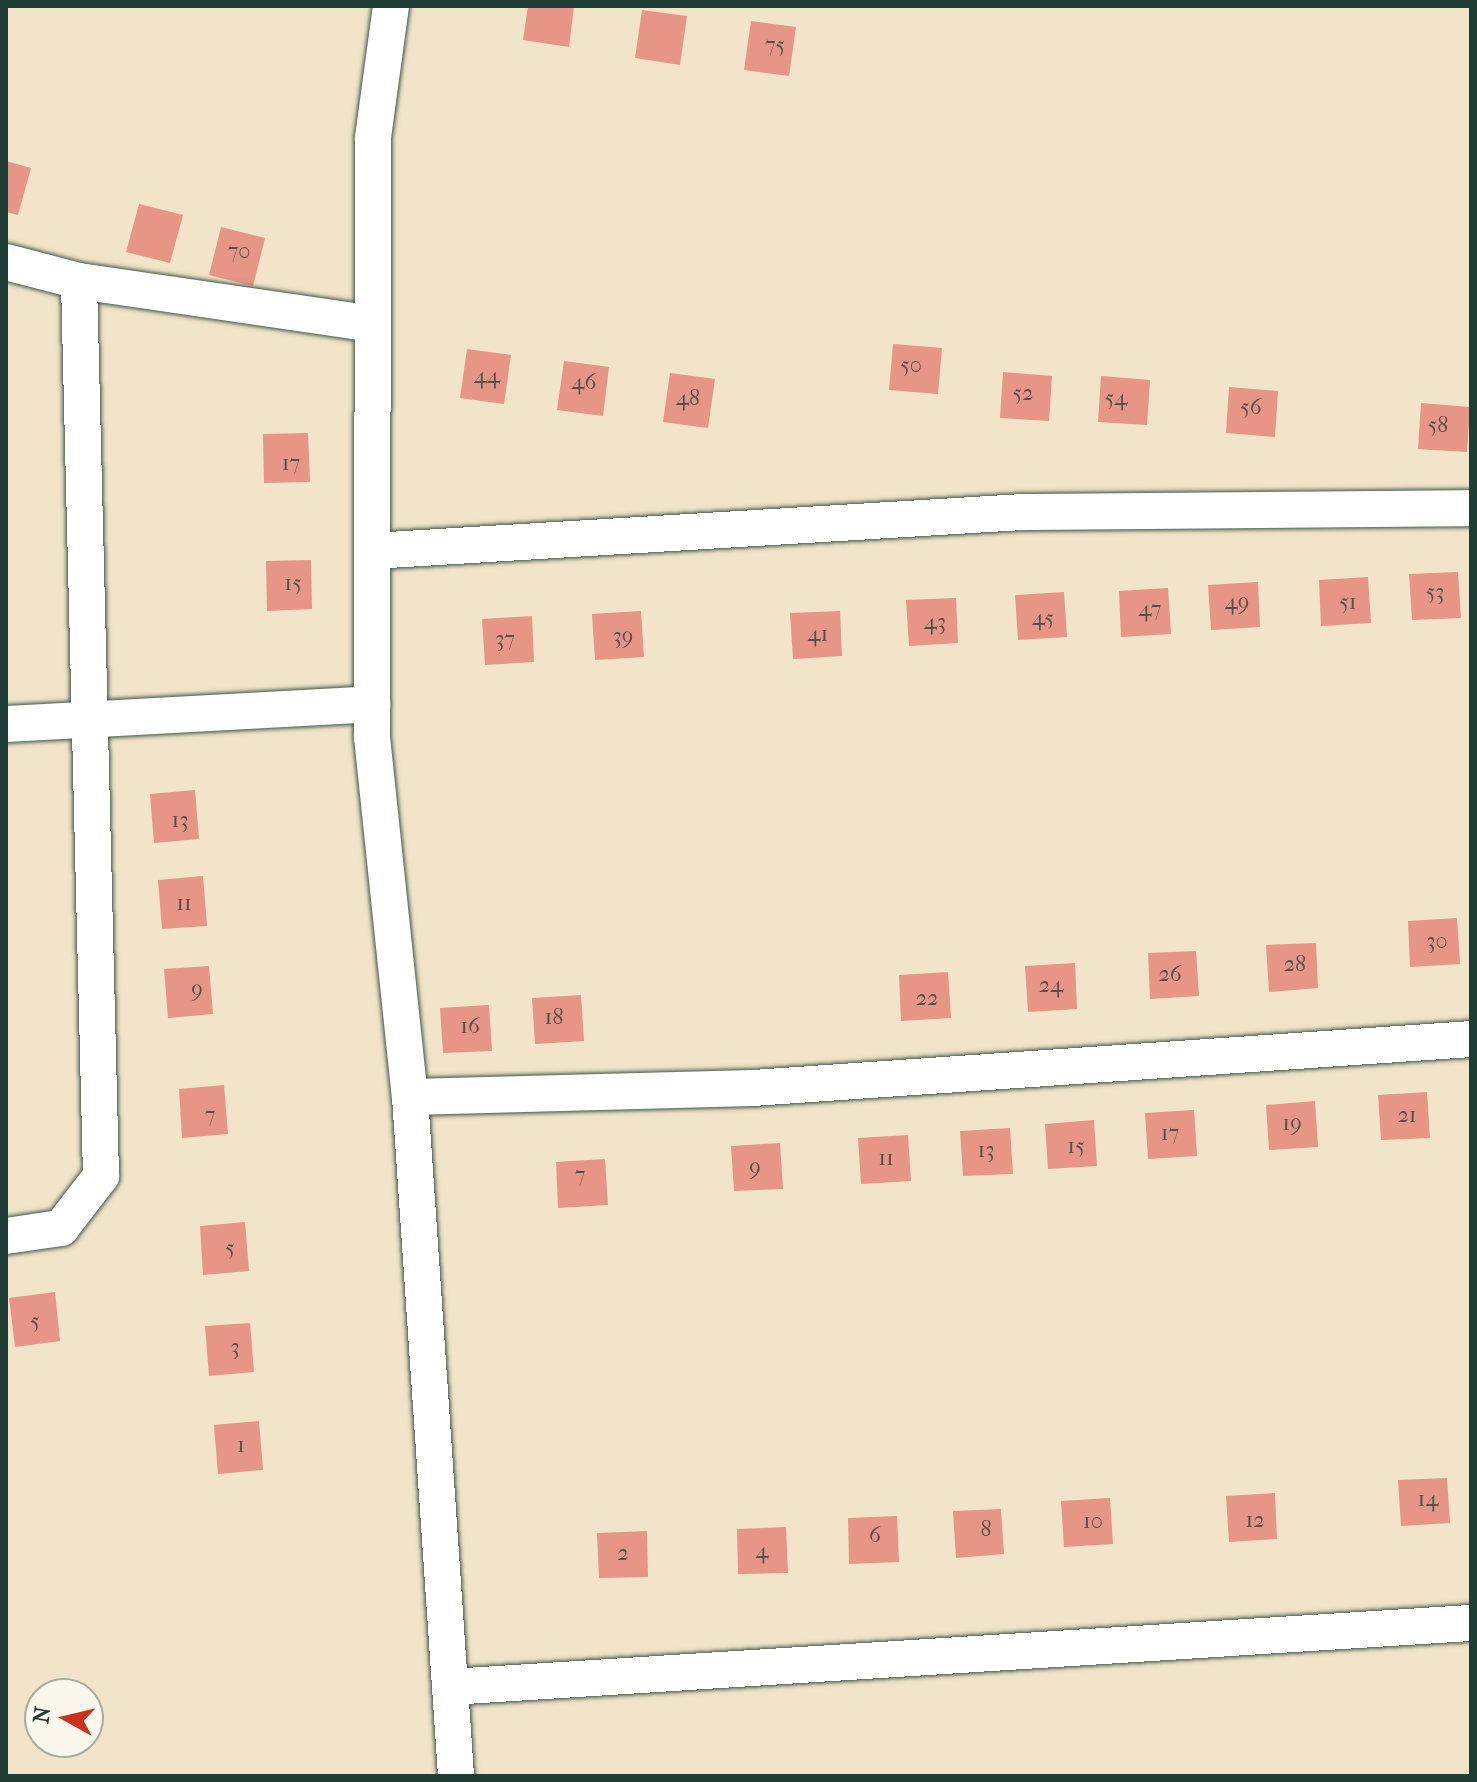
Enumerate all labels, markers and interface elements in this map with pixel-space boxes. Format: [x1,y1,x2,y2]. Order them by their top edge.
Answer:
house number: 75 [765,33,785,59]
house number: 70 [228,239,250,265]
house number: 50 [900,353,922,379]
house number: 44 [474,364,500,390]
house number: 46 [572,370,596,396]
house number: 52 [1013,381,1033,407]
house number: 48 [676,386,700,412]
house number: 54 [1105,386,1127,412]
house number: 56 [1240,395,1262,421]
house number: 58 [1428,413,1448,439]
house number: 17 [282,451,300,477]
house number: 15 [284,571,302,597]
house number: 53 [1426,580,1444,606]
house number: 49 [1225,590,1249,616]
house number: 51 [1339,590,1357,616]
house number: 47 [1139,597,1161,623]
house number: 45 [1032,606,1054,632]
house number: 43 [924,610,946,636]
house number: 41 [808,622,828,648]
house number: 39 [613,624,633,650]
house number: 37 [495,627,515,653]
house number: 13 [172,808,188,834]
house number: 11 [176,891,192,917]
house number: 30 [1426,929,1448,955]
house number: 28 [1284,952,1306,978]
house number: 26 [1158,962,1182,988]
house number: 24 [1039,973,1063,999]
house number: 9 [191,977,203,1003]
house number: 22 [916,986,938,1012]
house number: 18 [545,1005,563,1031]
house number: 16 [460,1014,480,1040]
house number: 7 [205,1103,215,1129]
house number: 21 [1397,1103,1417,1129]
house number: 19 [1282,1111,1302,1137]
house number: 17 [1161,1121,1179,1147]
house number: 15 [1067,1134,1085,1160]
house number: 13 [978,1138,994,1164]
house number: 11 [878,1146,894,1172]
house number: 9 [749,1155,761,1181]
house number: 7 [575,1163,585,1189]
house number: 5 [225,1236,235,1262]
house number: 5 [30,1309,40,1335]
house number: 3 [230,1335,240,1361]
house number: 1 [237,1433,245,1459]
house number: 14 [1418,1487,1438,1513]
house number: 12 [1245,1508,1265,1534]
house number: 10 [1083,1509,1103,1535]
house number: 8 [980,1517,992,1543]
house number: 6 [869,1523,881,1549]
house number: 4 [756,1539,768,1565]
house number: 2 [617,1541,629,1567]
north arrow [24,1678,104,1758]
text: N [28,1705,56,1725]

